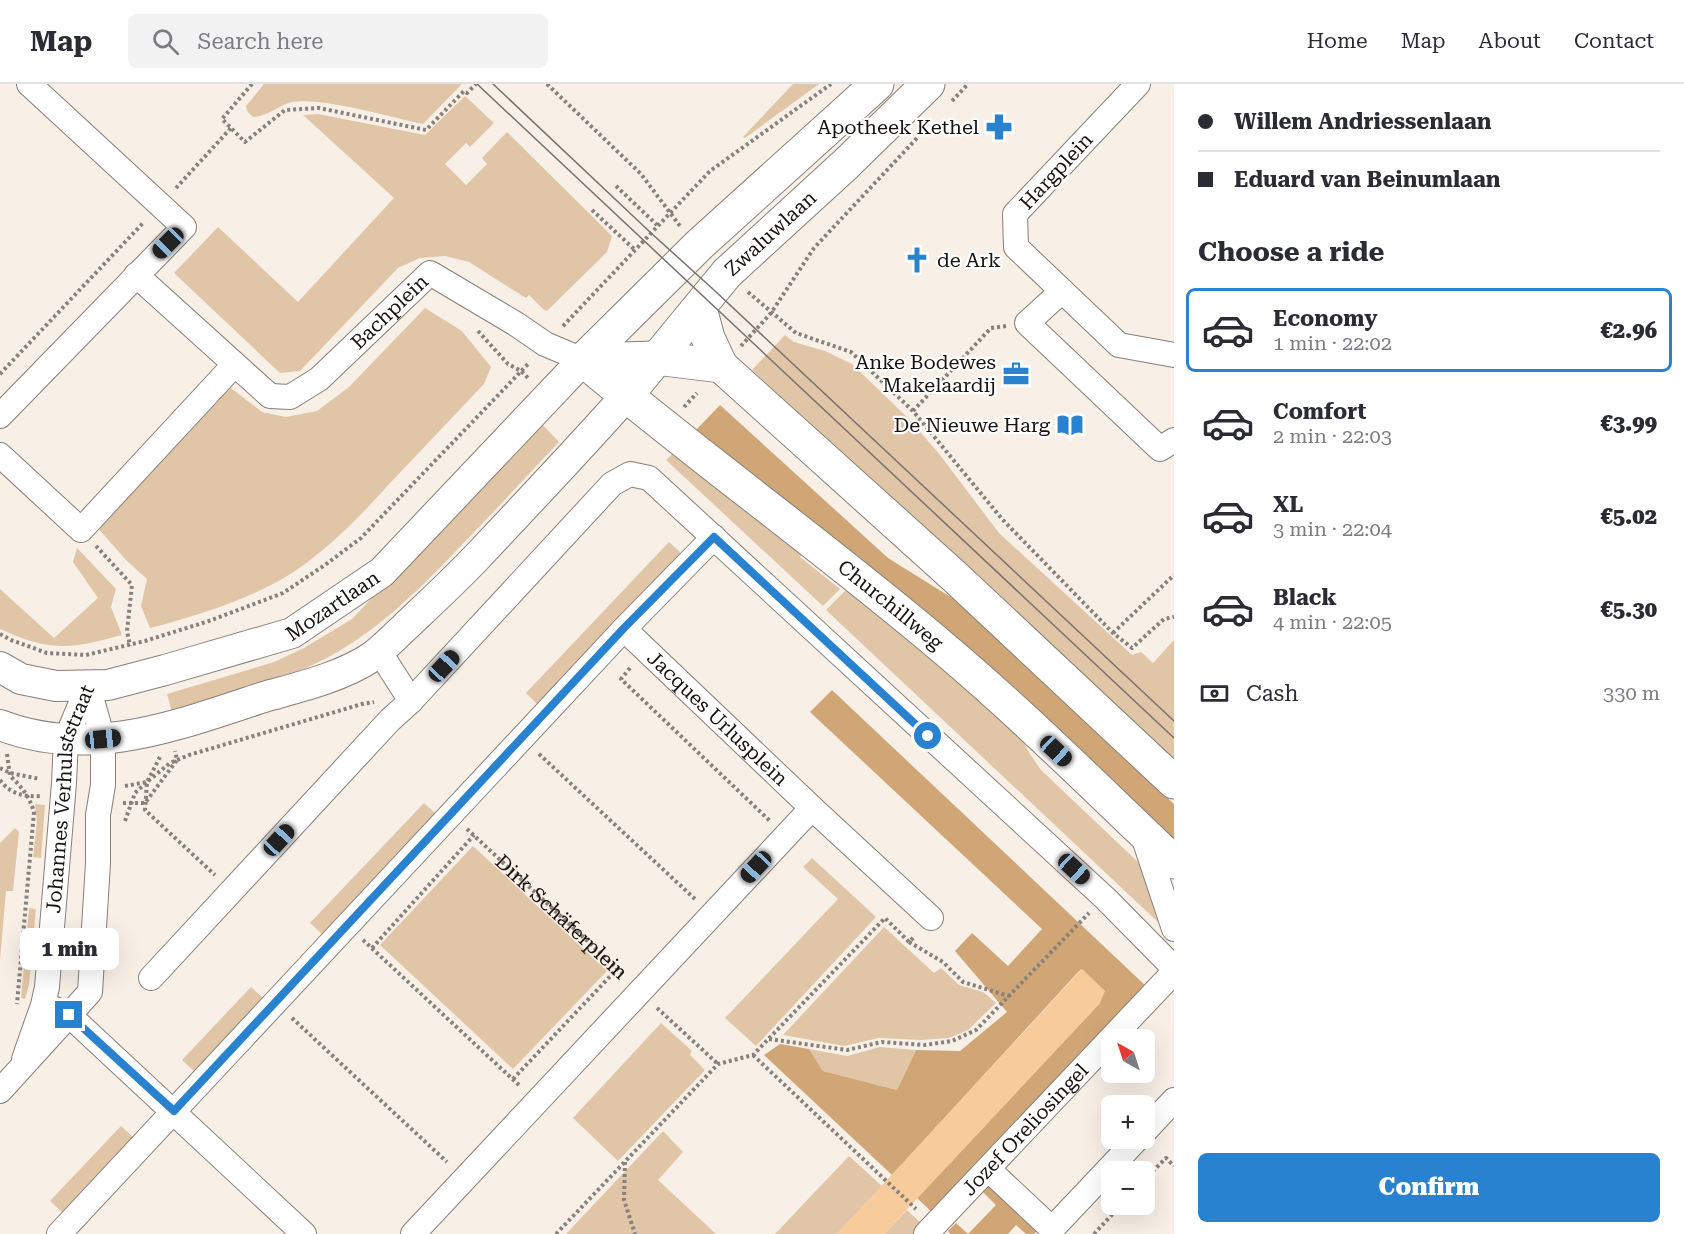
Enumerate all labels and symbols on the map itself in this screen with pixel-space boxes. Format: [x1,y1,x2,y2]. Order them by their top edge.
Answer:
pharmacy icon: Apotheek Kethel [984,112,1014,142]
place label: Apotheek Kethel [817,115,979,139]
street label: Hargplein [1014,128,1098,214]
street label: Zwaluwlaan [720,185,821,281]
car [149,224,187,262]
church icon: de Ark [902,245,932,275]
place label: de Ark [937,248,1001,272]
street label: Bachplein [346,269,433,354]
place label: Anke Bodewes Makelaardij [855,350,996,397]
office icon: Anke Bodewes Makelaardij [1001,359,1031,389]
library icon: De Nieuwe Harg [1055,410,1085,440]
place label: De Nieuwe Harg [894,413,1051,437]
street label: Churchillweg [833,555,949,655]
street label: Mozartlaan [281,565,384,646]
street label: Jacques Urlusplein [642,646,793,791]
car [425,647,463,685]
street label: Johannes Verhulststraat [41,680,99,914]
route start [914,722,941,749]
car [84,728,122,750]
car [1037,732,1075,770]
car [260,821,298,859]
car [737,848,775,886]
street label: Dirk Schäferplein [490,849,633,984]
car [1055,850,1093,888]
callout: 1 min [20,928,118,970]
route end [55,1001,82,1028]
north arrow [1101,1029,1155,1083]
street label: Jozef Oreliosingel [957,1059,1093,1200]

